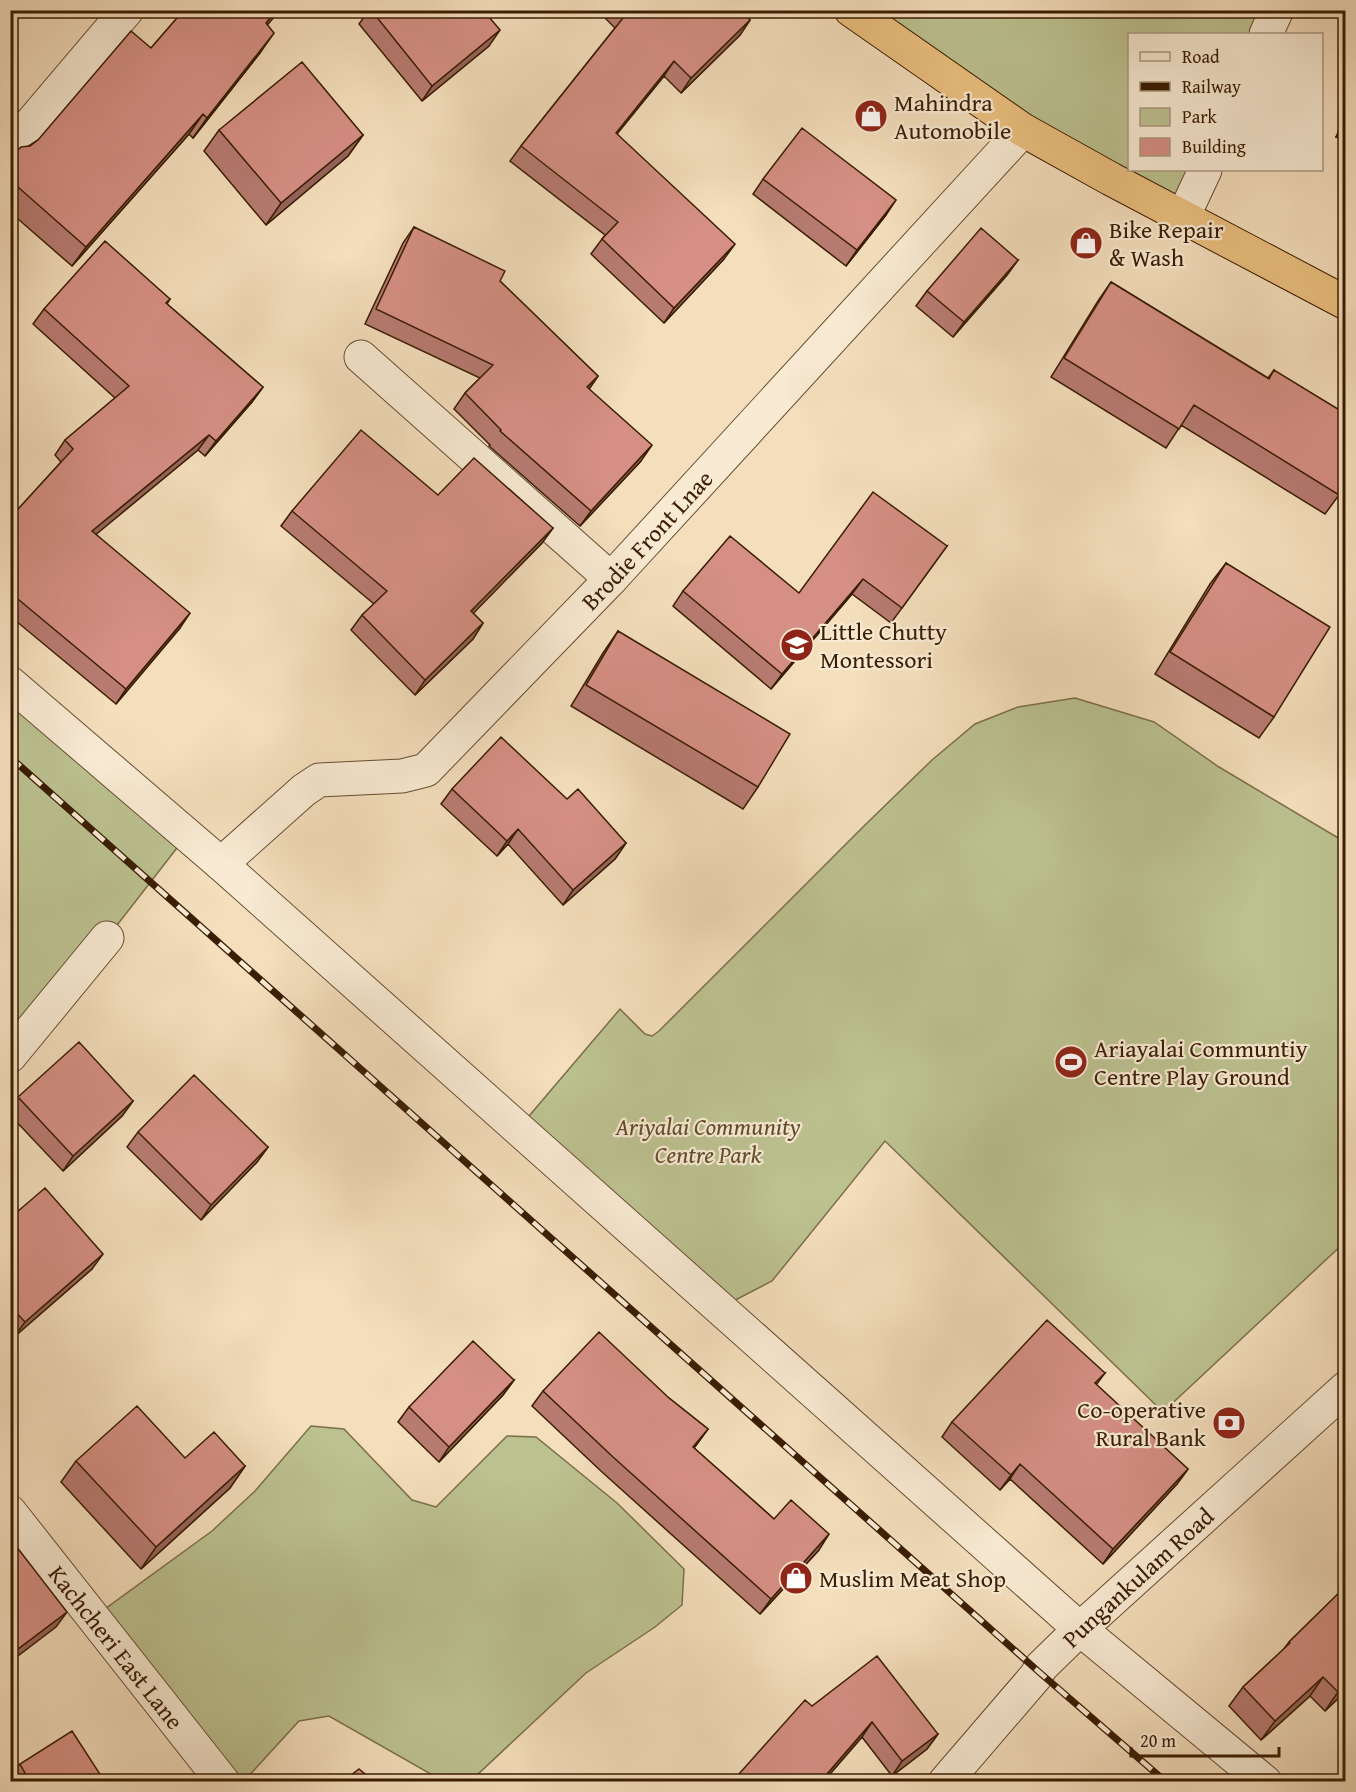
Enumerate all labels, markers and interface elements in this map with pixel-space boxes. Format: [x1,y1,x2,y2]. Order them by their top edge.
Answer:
legend [1128,33,1323,171]
text: Road [1182,43,1220,70]
text: Railway [1182,73,1241,100]
place label: Mahindra Automobile [894,85,1011,148]
shop icon: Mahindra Automobile [853,98,889,134]
text: Park [1182,103,1218,130]
text: Building [1182,133,1246,160]
place label: Bike Repair & Wash [1109,212,1224,275]
shop icon: Bike Repair & Wash [1068,225,1104,261]
street label: Brodie Front Lnae [573,462,721,618]
place label: Little Chutty Montessori [820,614,947,677]
school or university icon: Little Chutty Montessori [779,627,815,663]
place label: Ariayalai Communtiy Centre Play Ground [1094,1031,1308,1094]
sports icon: Ariayalai Communtiy Centre Play Ground [1053,1044,1089,1080]
park label: Ariyalai Community Centre Park [614,1109,801,1172]
place label: Co-operative Rural Bank [1077,1392,1207,1455]
bank icon: Co-operative Rural Bank [1211,1405,1247,1441]
street label: Pungankulam Road [1054,1499,1221,1655]
street label: Kachcheri East Lane [41,1557,192,1737]
shop icon: Muslim Meat Shop [778,1560,814,1596]
place label: Muslim Meat Shop [819,1561,1006,1596]
scale bar [1131,1720,1280,1758]
text: 20 m [1140,1727,1176,1754]

